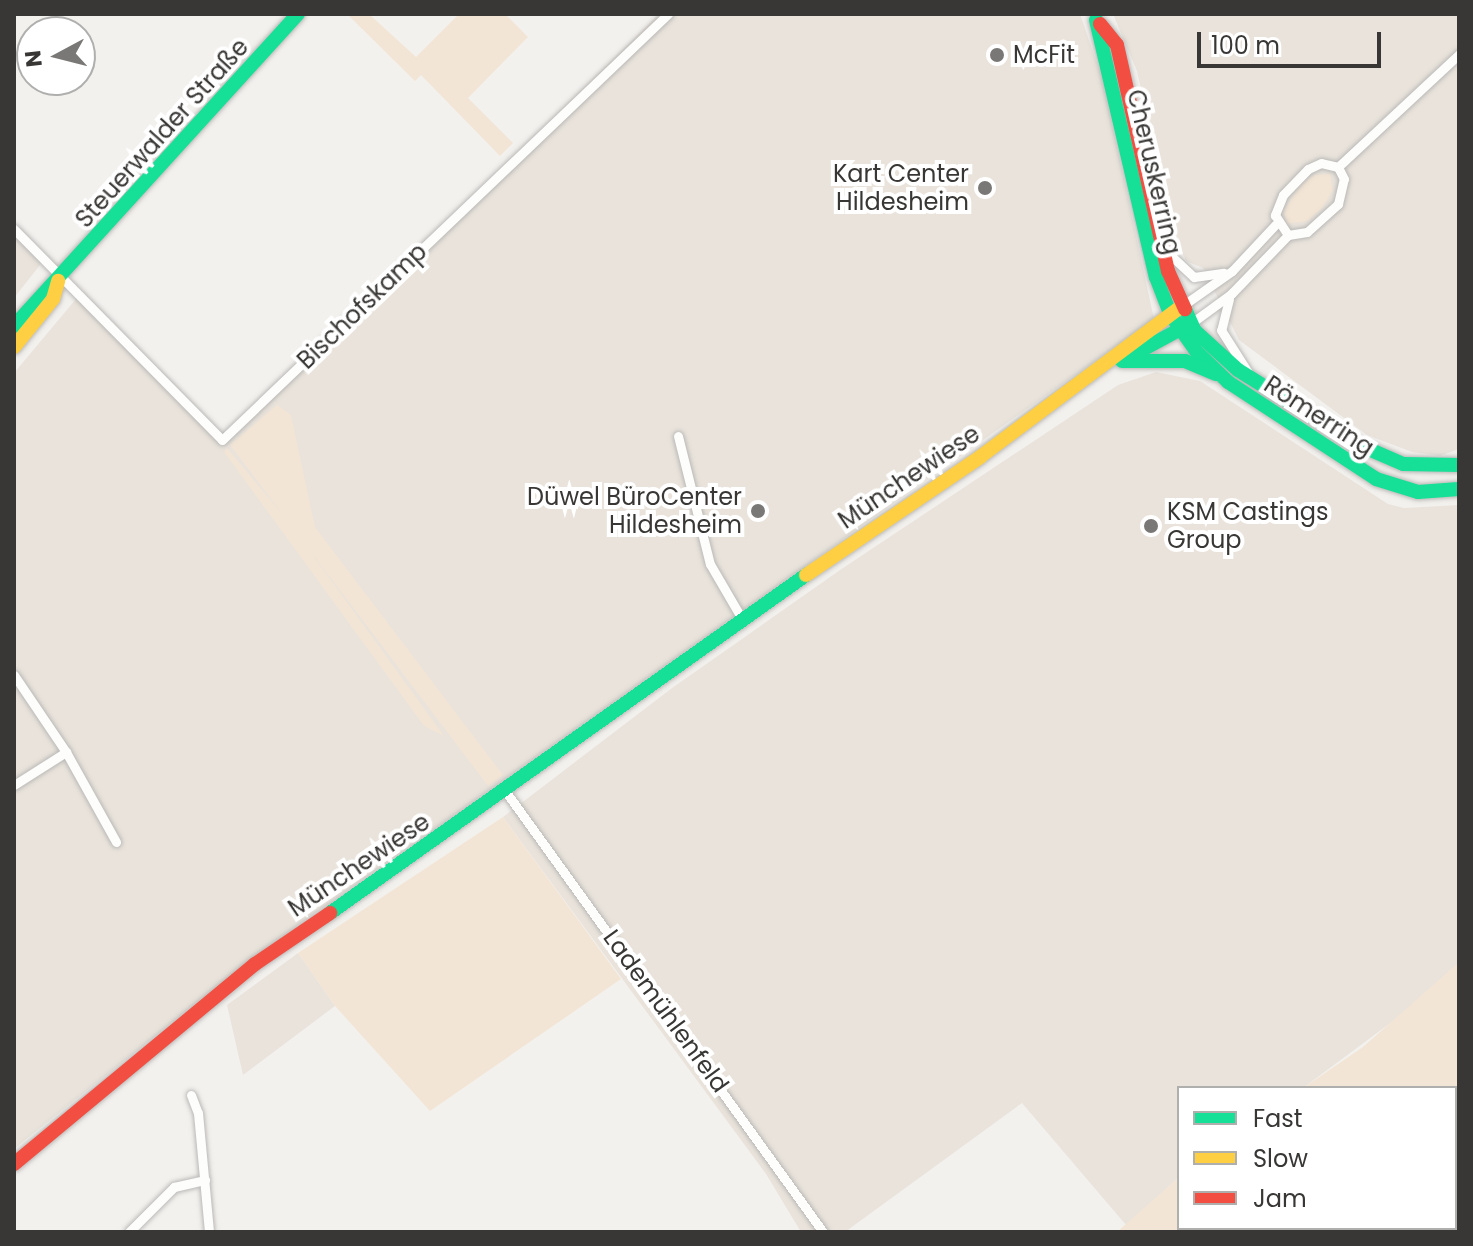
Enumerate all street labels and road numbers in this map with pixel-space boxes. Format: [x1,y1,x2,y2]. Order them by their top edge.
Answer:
street label: Steuerwalder Straße [70,33,254,233]
street label: Cheruskerring [1121,87,1187,257]
street label: Bischofskamp [291,237,433,375]
street label: Römerring [1259,370,1379,462]
street label: Münchewiese [833,419,985,535]
street label: Münchewiese [283,807,435,923]
street label: Lademühlenfeld [597,924,735,1098]

